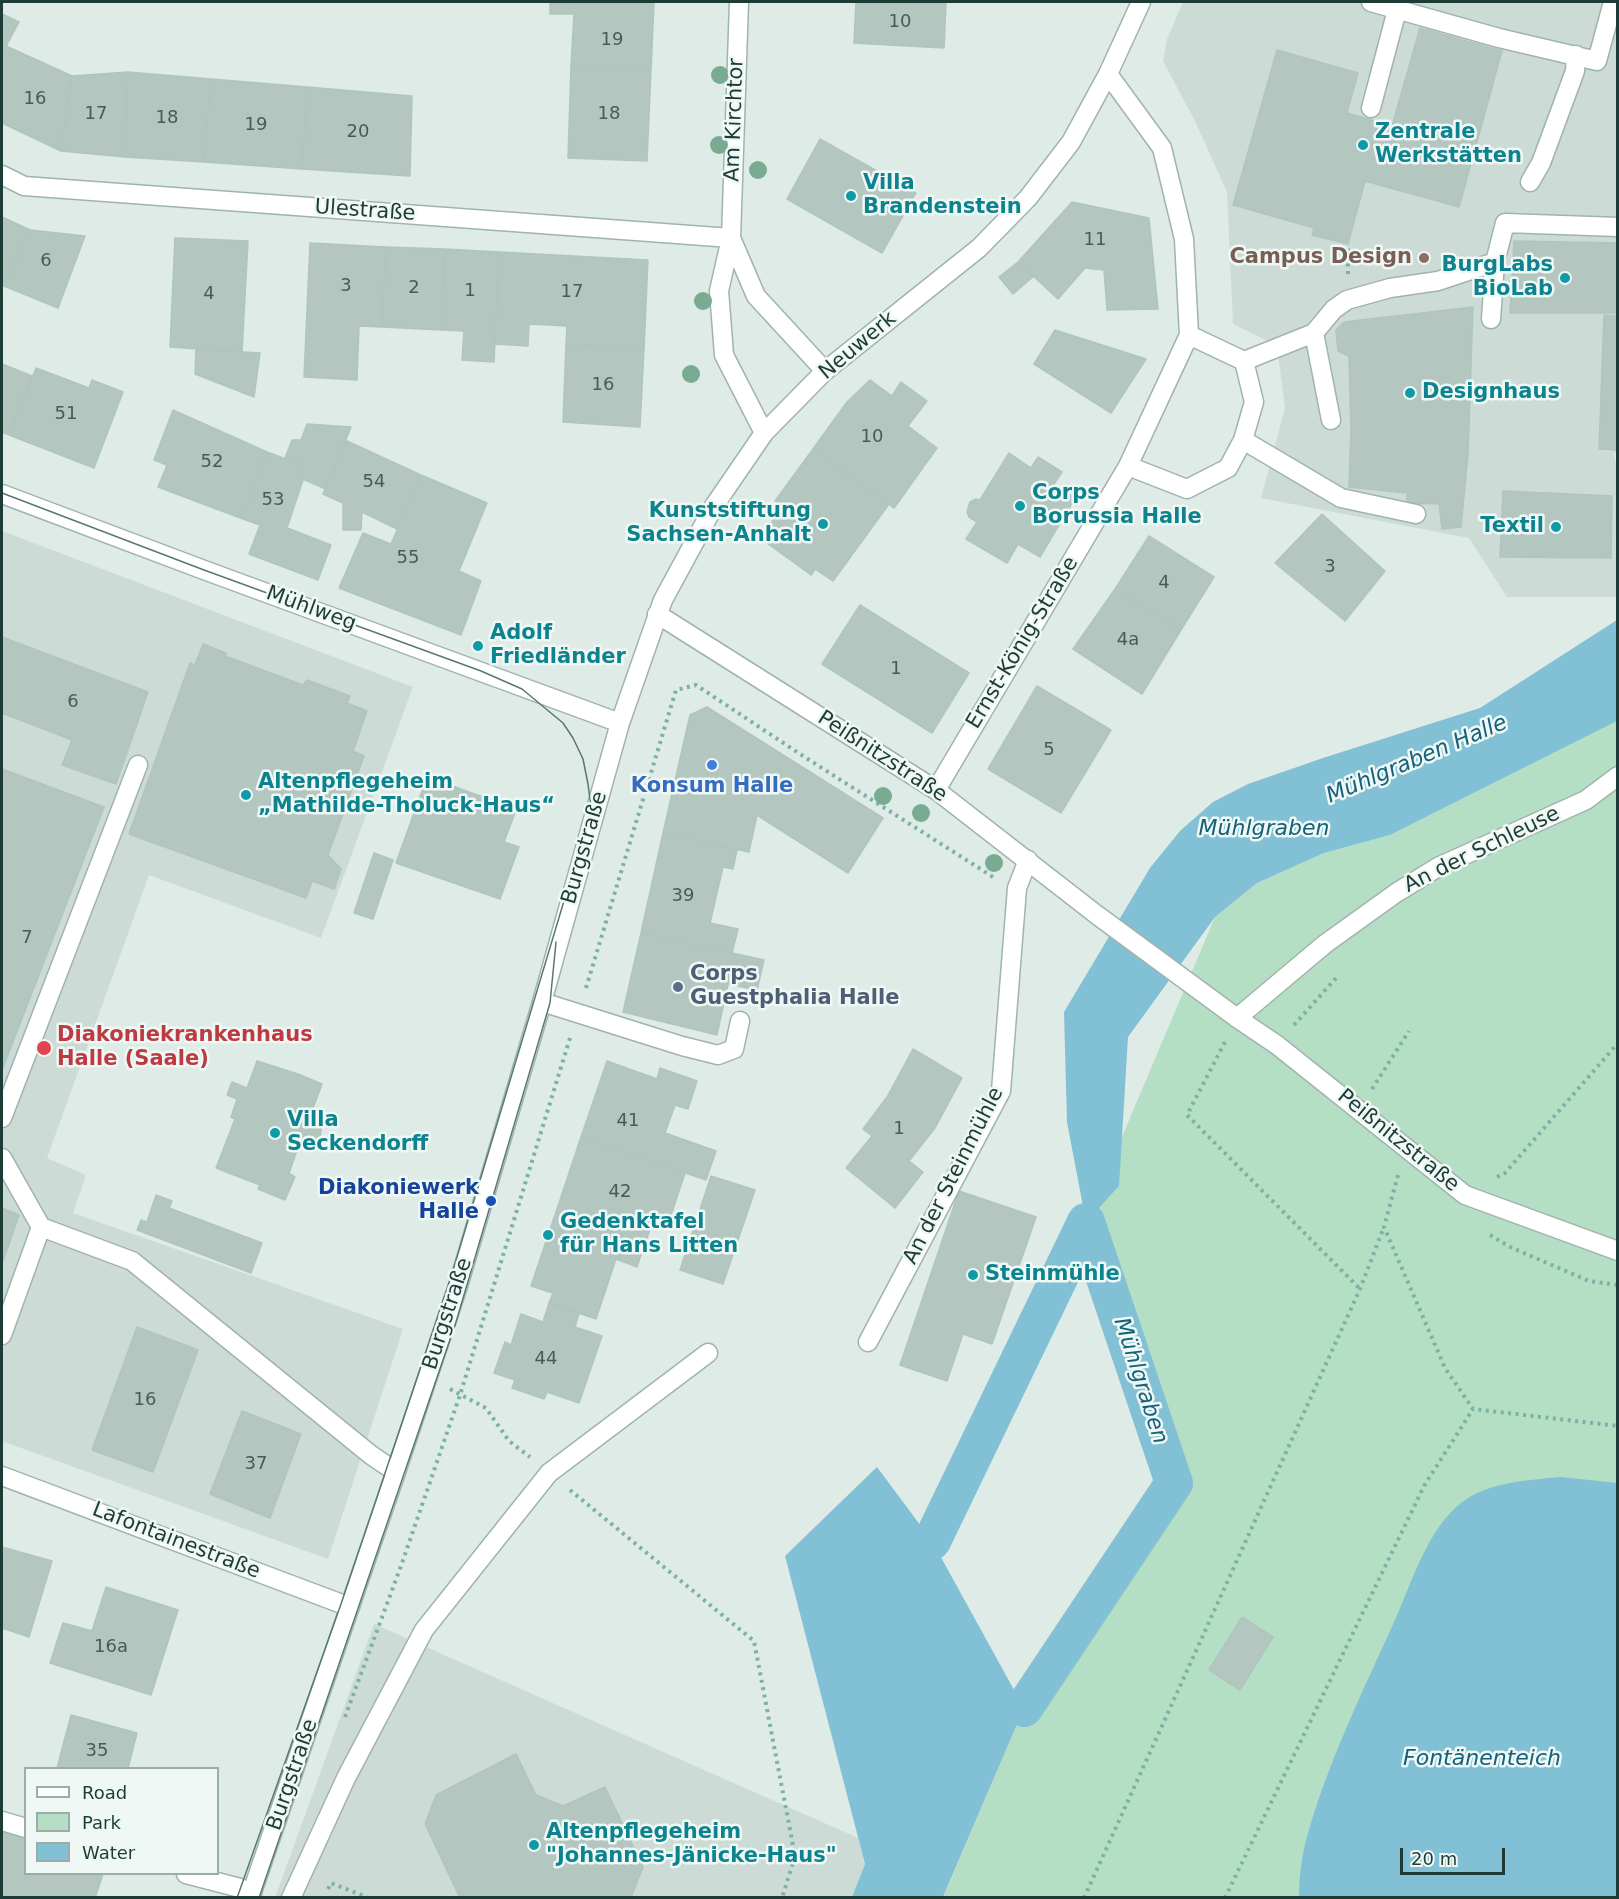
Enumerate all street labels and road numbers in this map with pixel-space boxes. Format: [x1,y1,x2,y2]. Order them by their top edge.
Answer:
street label: Am Kirchtor [720,58,750,182]
street label: Ulestraße [314,195,416,227]
street label: Neuwerk [814,307,902,385]
street label: Ernst-König-Straße [962,552,1084,734]
street label: Mühlweg [263,581,359,637]
street label: Peißnitzstraße [813,706,951,808]
street label: Burgstraße [557,789,613,907]
street label: An der Schleuse [1400,801,1564,899]
street label: An der Steinmühle [898,1083,1010,1269]
street label: Peißnitzstraße [1332,1084,1464,1198]
street label: Burgstraße [418,1255,478,1373]
street label: Lafontainestraße [88,1497,264,1585]
street label: Burgstraße [262,1716,324,1834]

